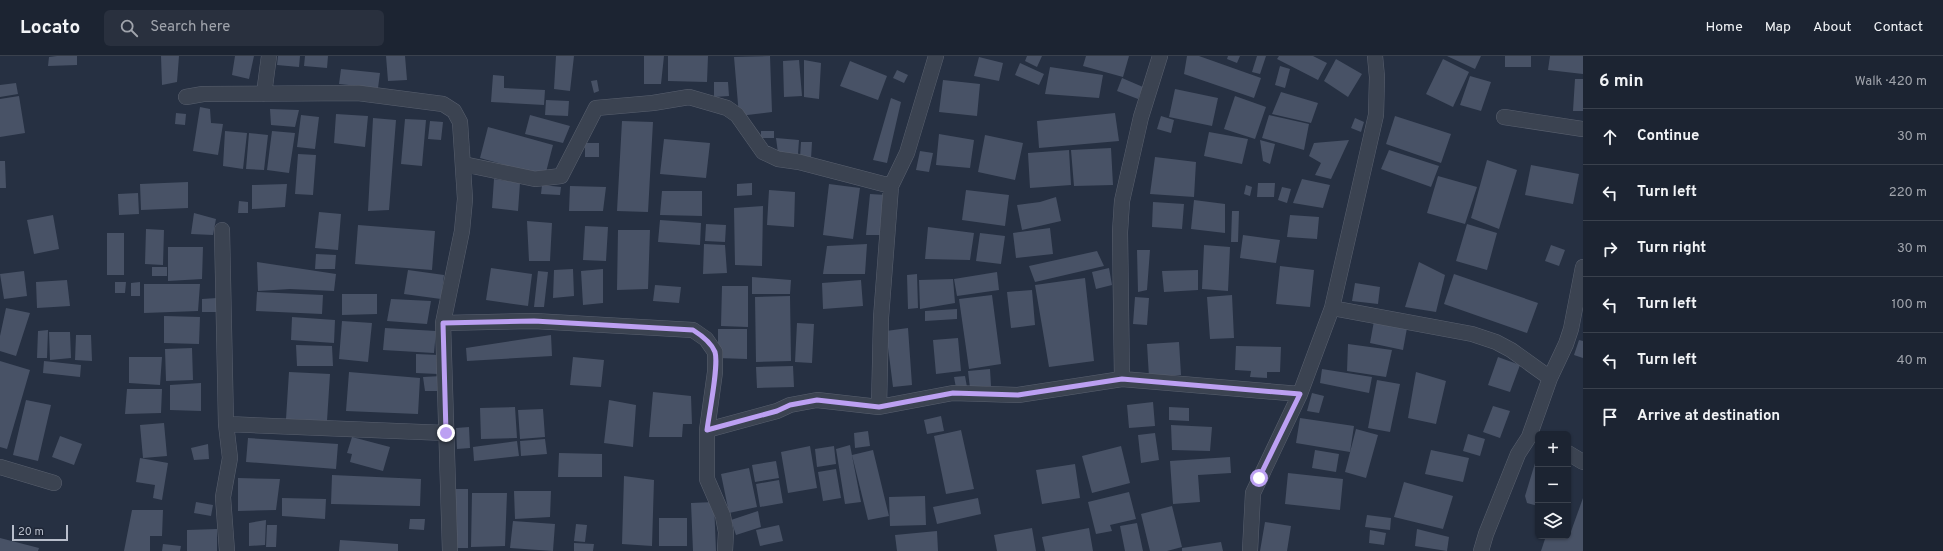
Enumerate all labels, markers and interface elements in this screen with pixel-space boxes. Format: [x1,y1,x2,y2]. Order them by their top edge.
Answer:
search box [104,10,384,46]
text: Locato [20,16,80,40]
icon: search [118,17,140,39]
text: Search here [150,18,230,37]
text: Home [1706,19,1743,36]
text: Map [1765,19,1791,36]
text: About [1813,19,1852,36]
text: Contact [1874,19,1923,36]
text: 6 min [1599,71,1643,93]
text: Walk · 420 m [1855,74,1927,90]
icon: ahead [1599,126,1621,148]
text: Continue [1637,127,1699,146]
text: 30 m [1897,129,1927,145]
icon: left [1599,182,1621,204]
text: Turn left [1637,183,1697,202]
text: 220 m [1889,185,1927,201]
icon: right [1599,238,1621,260]
text: Turn right [1637,239,1706,258]
text: 30 m [1897,241,1927,257]
icon: left [1599,294,1621,316]
text: Turn left [1637,295,1697,314]
text: 100 m [1891,297,1927,313]
icon: left [1599,350,1621,372]
text: Turn left [1637,351,1697,370]
text: 40 m [1897,353,1927,369]
icon: arrive [1599,406,1621,428]
text: Arrive at destination [1637,407,1780,426]
route end [437,424,455,442]
map controls [1535,431,1571,539]
button: + [1535,431,1571,467]
button: − [1535,467,1571,503]
route start [1250,469,1268,487]
button: layers [1535,503,1571,539]
scale bar [12,523,68,542]
text: 20 m [18,525,44,539]

